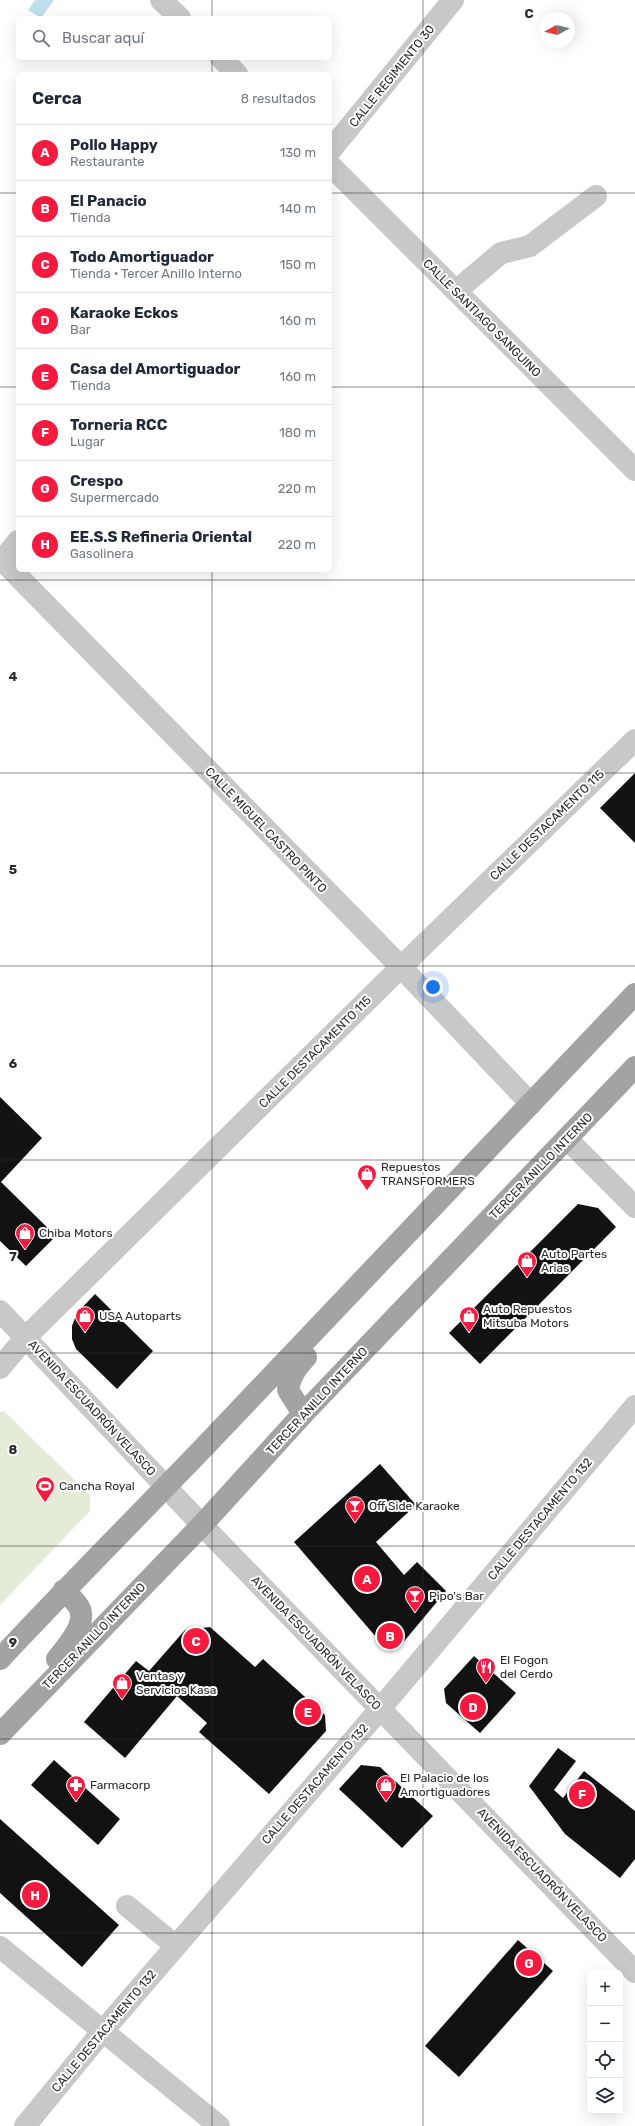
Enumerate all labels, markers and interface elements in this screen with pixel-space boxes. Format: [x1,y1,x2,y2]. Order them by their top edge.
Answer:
text: C [524,6,534,21]
north arrow [539,12,575,48]
search box [16,16,332,60]
street label: CALLE REGIMIENTO 30 [347,22,437,130]
icon: search [30,27,52,49]
text: Buscar aquí [62,29,144,47]
text: Cerca [32,88,82,108]
text: 8 resultados [241,91,316,106]
text: Pollo Happy [70,136,158,154]
text: A [40,145,50,160]
text: 130 m [280,145,316,160]
text: Restaurante [70,154,145,169]
text: El Panacio [70,192,147,210]
text: B [40,201,50,216]
text: 140 m [279,201,316,216]
text: Tienda [70,210,111,225]
text: Todo Amortiguador [70,248,214,266]
street label: CALLE SANTIAGO SANGUINO [420,256,544,380]
text: C [40,257,50,272]
text: 150 m [280,257,316,272]
text: Tienda · Tercer Anillo Interno [70,266,242,281]
text: Karaoke Eckos [70,304,178,322]
text: D [40,313,50,328]
text: 160 m [280,313,316,328]
text: Bar [70,322,91,337]
text: Casa del Amortiguador [70,360,240,378]
text: E [41,369,49,384]
text: 160 m [280,369,316,384]
text: Tienda [70,378,111,393]
text: Torneria RCC [70,416,167,434]
text: F [41,425,49,440]
text: 180 m [279,425,316,440]
text: Lugar [70,434,105,449]
text: Crespo [70,472,123,490]
text: G [40,481,50,496]
text: 220 m [278,481,316,496]
text: Supermercado [70,490,159,505]
text: EE.S.S Refineria Oriental [70,528,252,546]
text: H [40,537,50,552]
text: 220 m [278,537,316,552]
text: Gasolinera [70,546,134,561]
text: 4 [9,669,18,684]
street label: CALLE MIGUEL CASTRO PINTO [202,764,330,896]
street label: CALLE DESTACAMENTO 115 [487,767,607,883]
text: 5 [9,862,17,877]
your location [423,977,443,997]
street label: CALLE DESTACAMENTO 115 [256,993,374,1111]
text: 6 [9,1056,18,1071]
street label: TERCER ANILLO INTERNO [487,1110,595,1222]
place label: Repuestos TRANSFORMERS [381,1160,475,1188]
shop icon: Repuestos TRANSFORMERS [356,1163,378,1191]
shop icon: Chiba Motors [14,1222,36,1250]
place label: Chiba Motors [39,1226,113,1240]
place label: Auto Partes Arias [541,1247,607,1275]
text: 7 [9,1249,17,1264]
shop icon: Auto Partes Arias [516,1250,538,1278]
place label: Auto Repuestos Mitsuba Motors [483,1302,572,1330]
shop icon: USA Autoparts [74,1305,96,1333]
shop icon: Auto Repuestos Mitsuba Motors [458,1305,480,1333]
place label: USA Autoparts [99,1309,181,1323]
street label: AVENIDA ESCUADRÓN VELASCO [25,1337,159,1479]
street label: TERCER ANILLO INTERNO [263,1344,371,1458]
text: 8 [9,1442,18,1457]
street label: CALLE DESTACAMENTO 132 [485,1455,595,1583]
sports icon: Cancha Royal [34,1475,56,1503]
place label: Cancha Royal [59,1479,135,1493]
bar icon: Off Side Karaoke [344,1495,366,1523]
place label: Off Side Karaoke [369,1499,460,1513]
pin: A [354,1564,380,1594]
street label: AVENIDA ESCUADRÓN VELASCO [248,1573,384,1713]
street label: TERCER ANILLO INTERNO [40,1580,148,1692]
bar icon: Pipo's Bar [404,1585,426,1613]
place label: Pipo's Bar [429,1589,484,1603]
pin: B [377,1621,403,1651]
pin: C [183,1626,209,1656]
text: 9 [9,1635,17,1650]
place label: El Fogon del Cerdo [500,1653,553,1681]
restaurant icon: El Fogon del Cerdo [475,1656,497,1684]
place label: Ventas y Servicios Kasa [136,1669,216,1697]
shop icon: Ventas y Servicios Kasa [111,1672,133,1700]
pin: D [460,1692,486,1722]
pin: E [295,1697,321,1727]
street label: CALLE DESTACAMENTO 132 [259,1721,371,1847]
place label: El Palacio de los Amortiguadores [400,1771,490,1799]
pharmacy icon: Farmacorp [65,1774,87,1802]
shop icon: El Palacio de los Amortiguadores [375,1774,397,1802]
place label: Farmacorp [90,1778,150,1792]
pin: F [569,1779,595,1809]
street label: AVENIDA ESCUADRÓN VELASCO [474,1805,610,1945]
pin: H [22,1880,48,1910]
pin: G [516,1948,542,1978]
street label: CALLE DESTACAMENTO 132 [49,1967,159,2095]
map controls [587,1970,623,2114]
button: + [587,1970,623,2006]
button: − [587,2006,623,2042]
button: locate [587,2042,623,2078]
button: layers [587,2078,623,2114]

